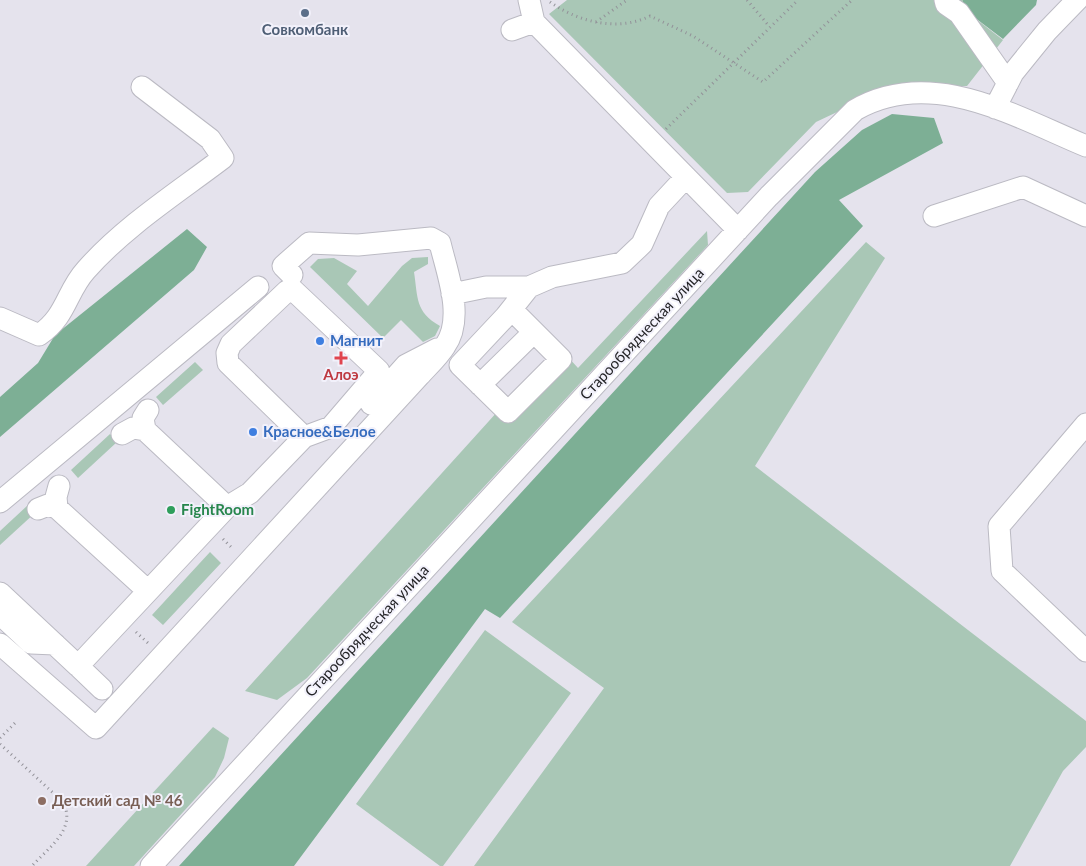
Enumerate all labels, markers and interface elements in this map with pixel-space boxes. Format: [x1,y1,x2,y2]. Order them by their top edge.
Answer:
marker: Совкомбанк [299,7,311,19]
place label: Совкомбанк [262,20,349,38]
street label: Старообрядческая улица [575,264,707,403]
place label: Магнит [330,331,383,349]
marker: Магнит [314,335,326,347]
marker: Алоэ [335,352,347,364]
place label: Алоэ [322,365,359,383]
place label: Красное&Белое [263,422,376,440]
marker: Красное&Белое [247,426,259,438]
place label: FightRoom [181,500,254,518]
marker: FightRoom [165,504,177,516]
street label: Старообрядческая улица [300,561,432,700]
place label: Детский сад № 46 [52,791,183,809]
marker: Детский сад № 46 [36,795,48,807]

